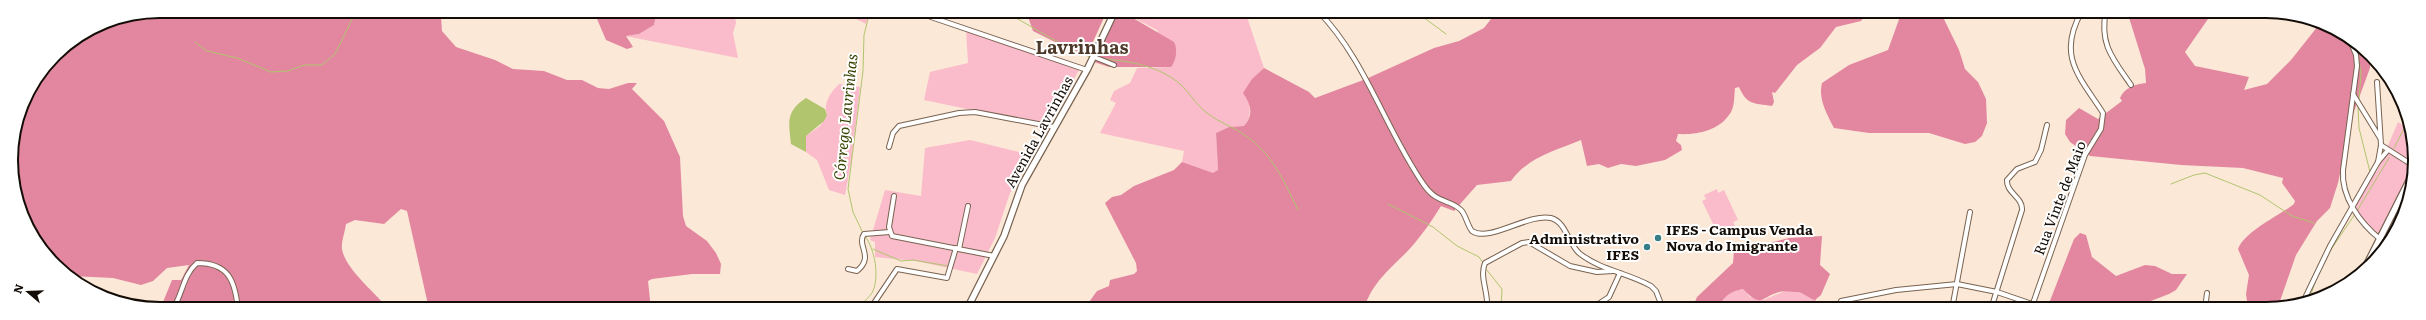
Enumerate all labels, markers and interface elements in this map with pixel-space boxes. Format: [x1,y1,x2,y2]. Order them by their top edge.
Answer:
district label: Lavrinhas [1035,33,1129,60]
water label: Córrego Lavrinhas [826,52,863,181]
street label: Avenida Lavrinhas [999,72,1077,191]
street label: Rua Vinte de Maio [2028,138,2090,258]
place label: IFES - Campus Venda Nova do Imigrante [1666,219,1814,255]
place label: Administrativo IFES [1529,228,1639,264]
marker: IFES - Campus Venda Nova do Imigrante [1653,233,1663,243]
marker: Administrativo IFES [1642,242,1652,252]
north arrow [8,272,48,312]
text: N [9,281,27,295]

